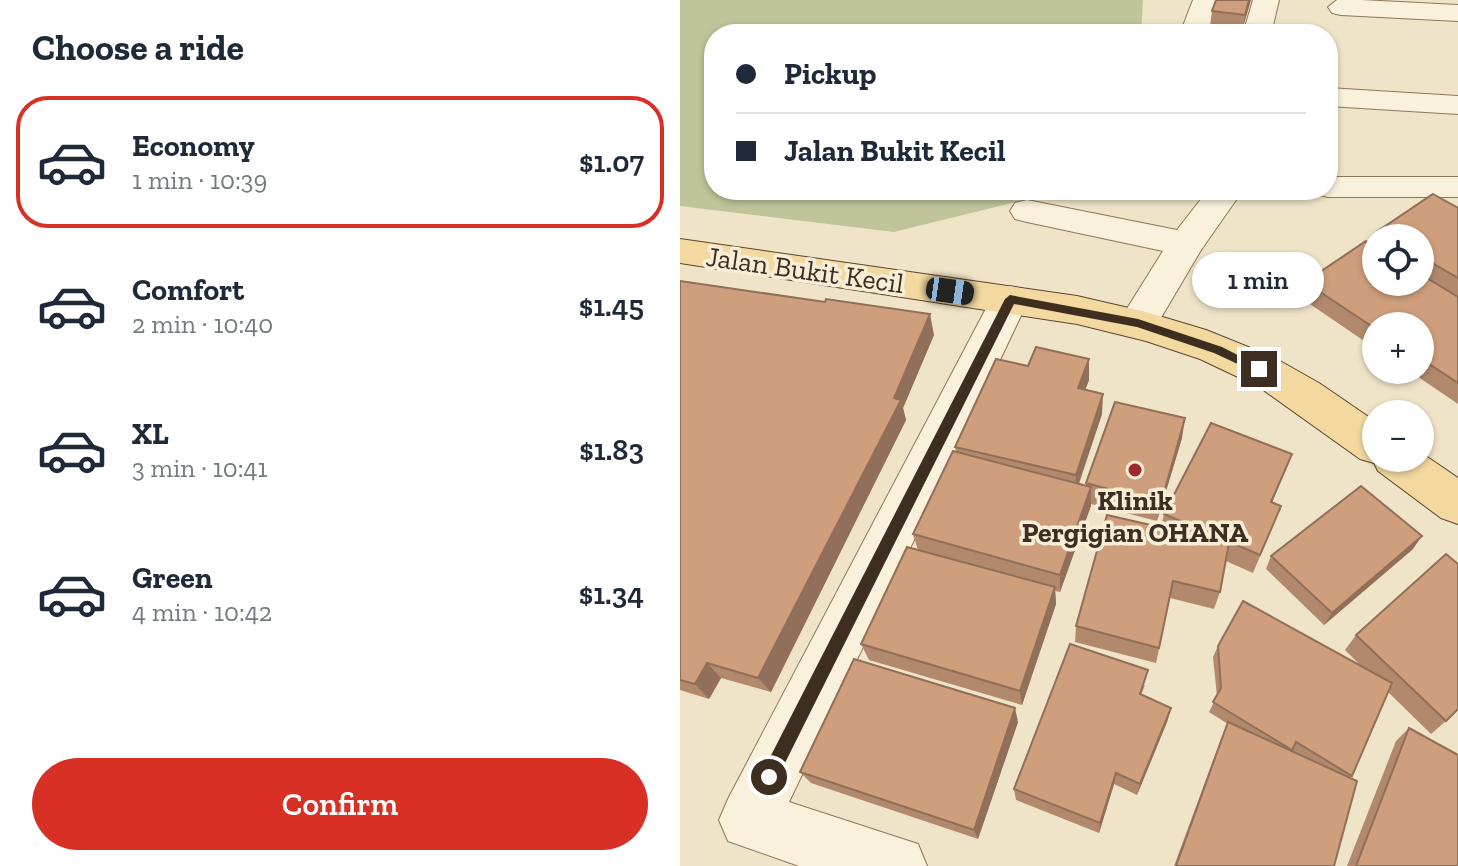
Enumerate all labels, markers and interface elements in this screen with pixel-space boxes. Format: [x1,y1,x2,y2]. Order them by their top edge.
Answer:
text: Choose a ride [32,26,244,69]
text: Pickup [784,56,876,92]
icon: car [36,126,108,198]
text: Economy [132,128,255,164]
text: Jalan Bukit Kecil [784,133,1005,169]
text: $1.07 [579,144,644,180]
text: 1 min · 10:39 [132,164,267,196]
map controls [1362,224,1434,472]
button: locate [1362,224,1434,296]
street label: Jalan Bukit Kecil [704,240,906,300]
callout: 1 min [1193,253,1325,309]
text: 1 min [1227,264,1289,296]
icon: car [36,270,108,342]
text: Comfort [132,272,244,308]
car [925,276,975,306]
text: $1.45 [579,288,644,324]
text: 2 min · 10:40 [132,308,273,340]
button: + [1362,312,1434,384]
route end [1241,351,1277,387]
button: − [1362,400,1434,472]
icon: car [36,414,108,486]
text: XL [132,416,169,452]
text: $1.83 [579,432,644,468]
text: 3 min · 10:41 [132,452,268,484]
marker: Klinik Pergigian OHANA [1126,461,1144,479]
place label: Klinik Pergigian OHANA [1022,484,1249,549]
icon: car [36,558,108,630]
text: Green [132,560,212,596]
text: $1.34 [579,576,644,612]
text: 4 min · 10:42 [132,596,272,628]
button: Confirm [32,758,648,850]
route start [751,759,787,795]

